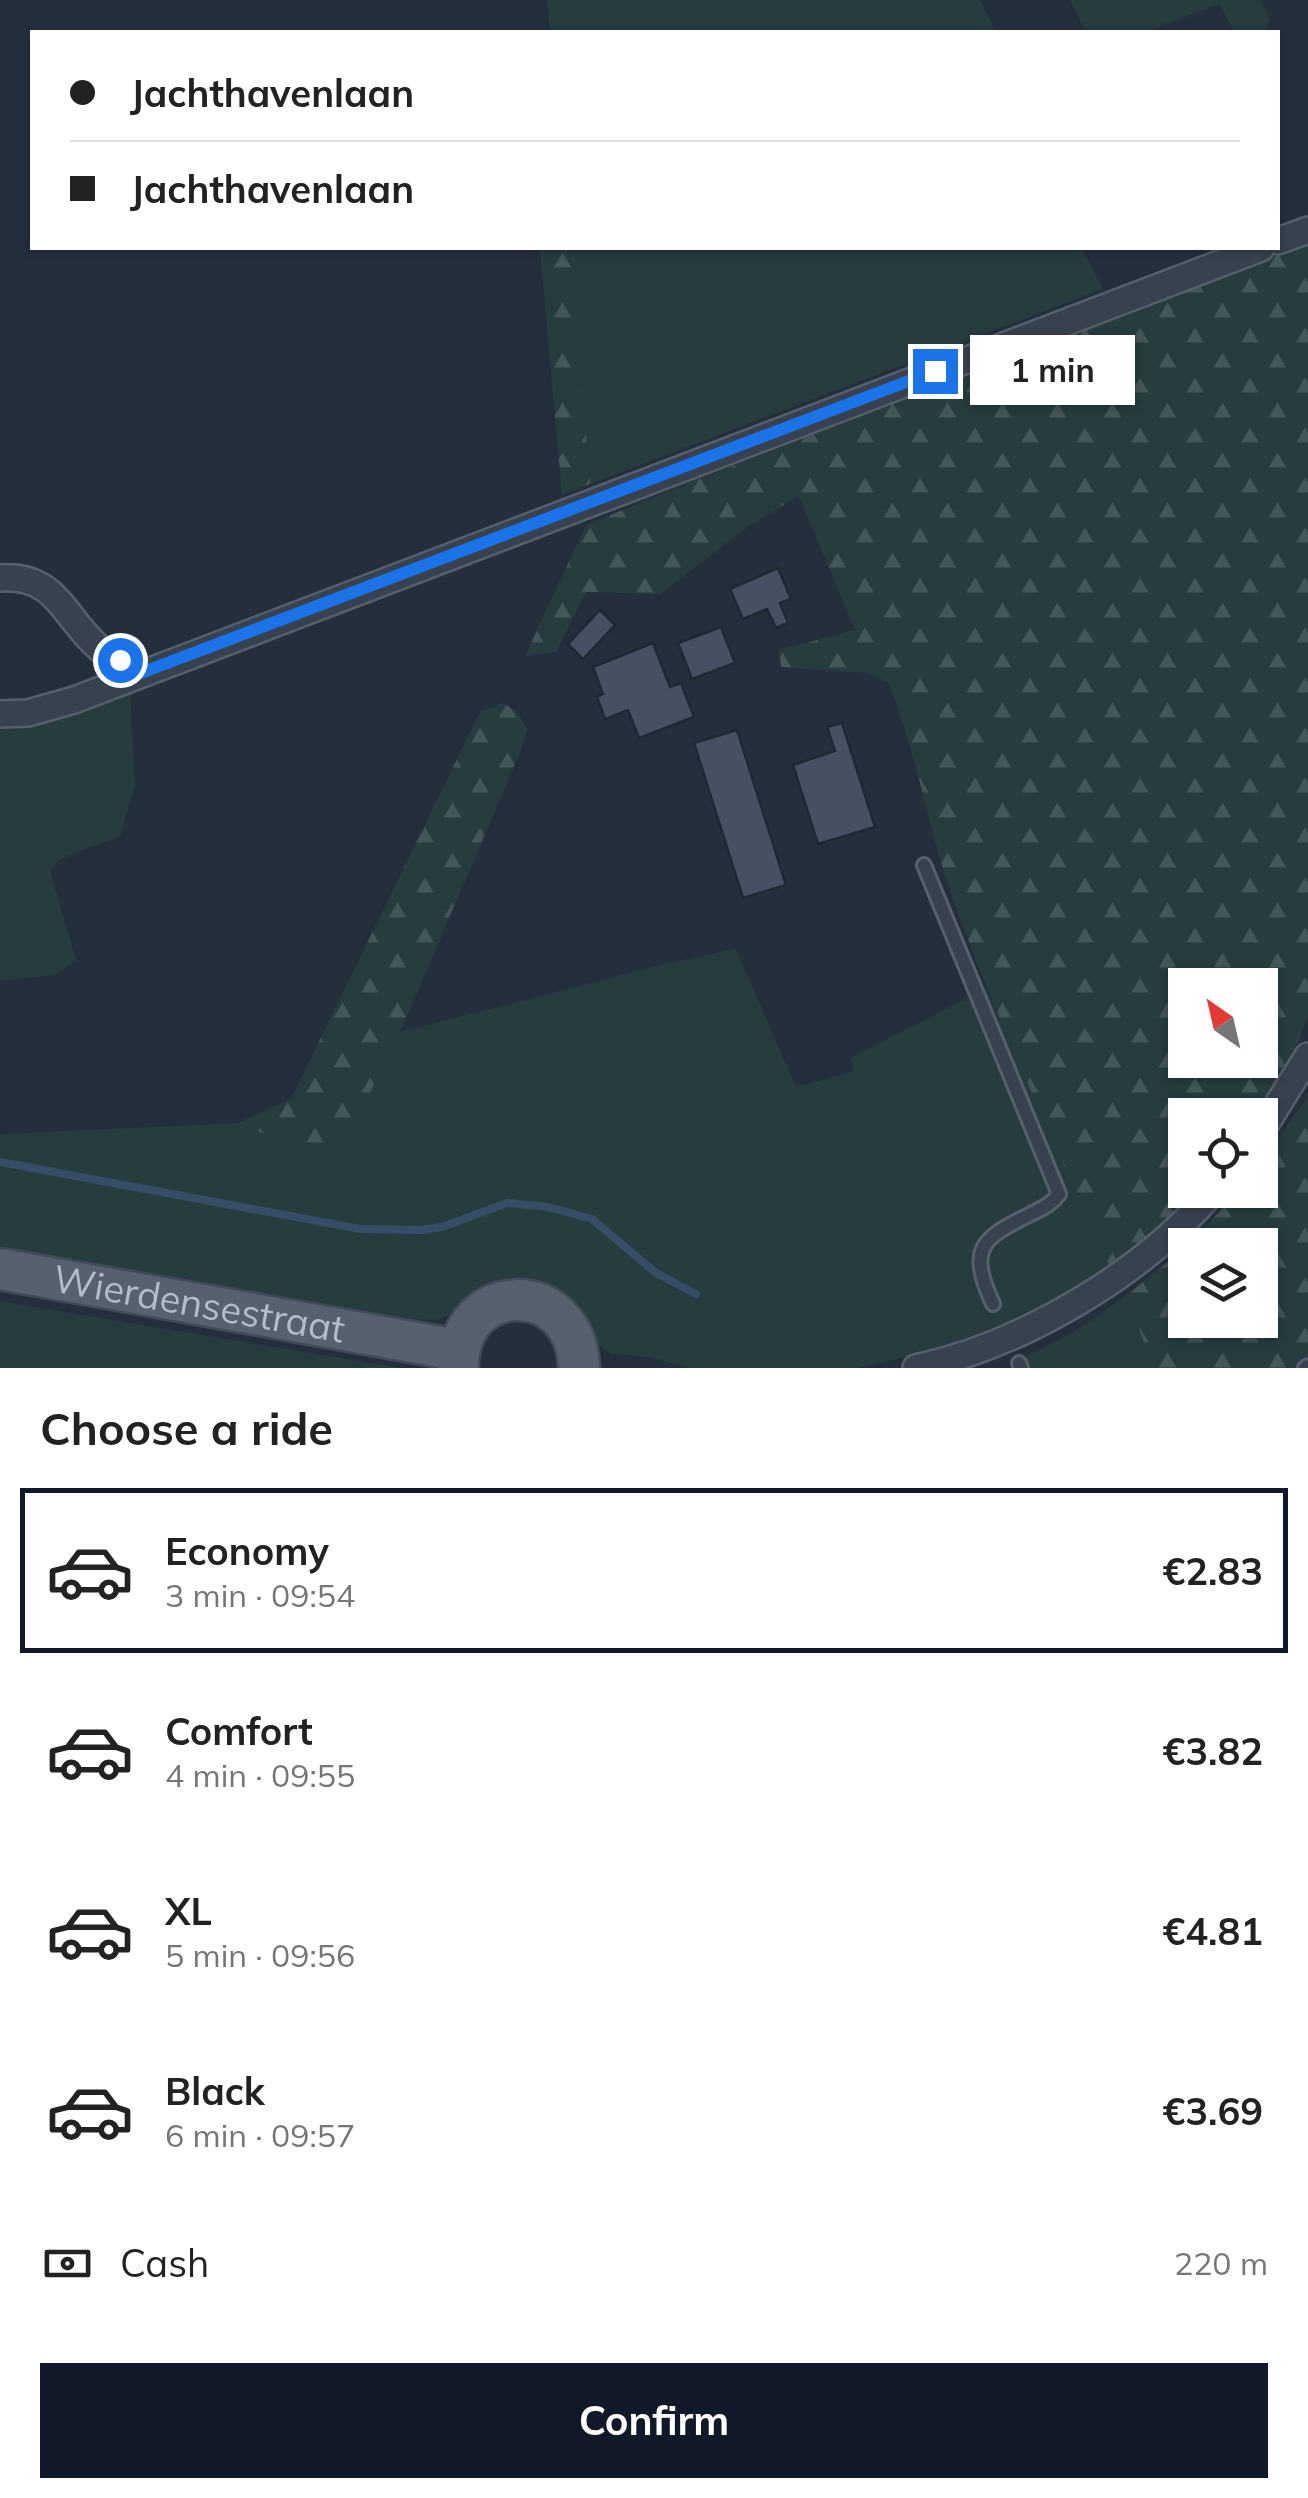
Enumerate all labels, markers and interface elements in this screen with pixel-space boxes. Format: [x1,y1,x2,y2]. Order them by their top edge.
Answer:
text: Jachthavenlaan [130,69,414,117]
text: Jachthavenlaan [130,165,414,213]
callout: 1 min [970,336,1135,406]
route end [913,349,958,394]
text: 1 min [1010,350,1095,390]
route start [98,638,143,683]
north arrow [1168,968,1278,1078]
map controls [1168,968,1278,1338]
button: locate [1168,1098,1278,1208]
button: layers [1168,1228,1278,1338]
street label: Wierdensestraat [49,1254,349,1353]
text: Choose a ride [40,1400,333,1456]
icon: car [45,1526,135,1616]
text: Economy [165,1527,329,1575]
text: €2.83 [1162,1547,1263,1595]
text: 3 min · 09:54 [165,1575,355,1615]
icon: car [45,1706,135,1796]
text: Comfort [165,1707,313,1755]
text: €3.82 [1162,1727,1263,1775]
text: 4 min · 09:55 [165,1755,355,1795]
icon: car [45,1886,135,1976]
text: XL [165,1887,212,1935]
text: €4.81 [1162,1907,1263,1955]
text: 5 min · 09:56 [165,1935,355,1975]
icon: car [45,2066,135,2156]
text: Black [165,2067,265,2115]
text: €3.69 [1162,2087,1263,2135]
text: 6 min · 09:57 [165,2115,355,2155]
icon: cash [40,2236,95,2291]
text: Cash [120,2239,209,2287]
text: 220 m [1174,2243,1268,2283]
button: Confirm [40,2363,1268,2478]

